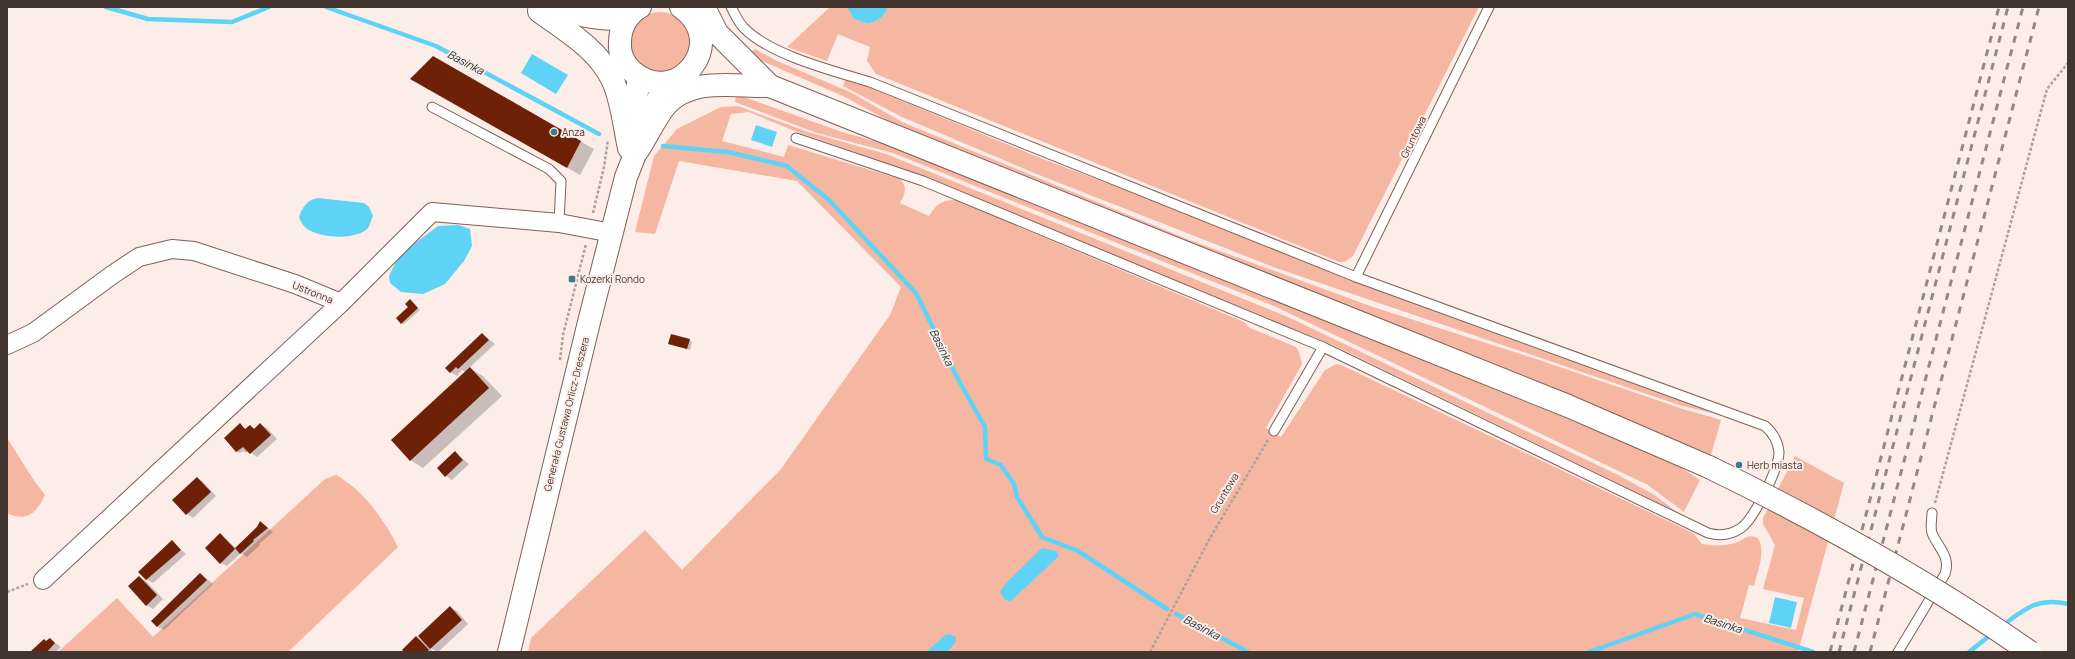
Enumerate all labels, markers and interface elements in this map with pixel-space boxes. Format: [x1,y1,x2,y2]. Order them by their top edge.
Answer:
water label: Basinka [445,46,488,78]
street label: Gruntowa [1397,114,1429,160]
place label: Anza [562,125,585,139]
marker: Anza [549,127,559,137]
place label: Kozerki Rondo [580,272,645,286]
marker: Kozerki Rondo [567,274,577,284]
street label: Ustronna [290,277,336,307]
water label: Basinka [927,326,958,369]
street label: Generała Gustawa Orlicz-Dreszera [540,335,592,493]
place label: Herb miasta [1747,458,1802,472]
marker: Herb miasta [1734,460,1744,470]
street label: Gruntowa [1206,470,1242,516]
water label: Basinka [1702,610,1745,636]
water label: Basinka [1181,611,1224,643]

